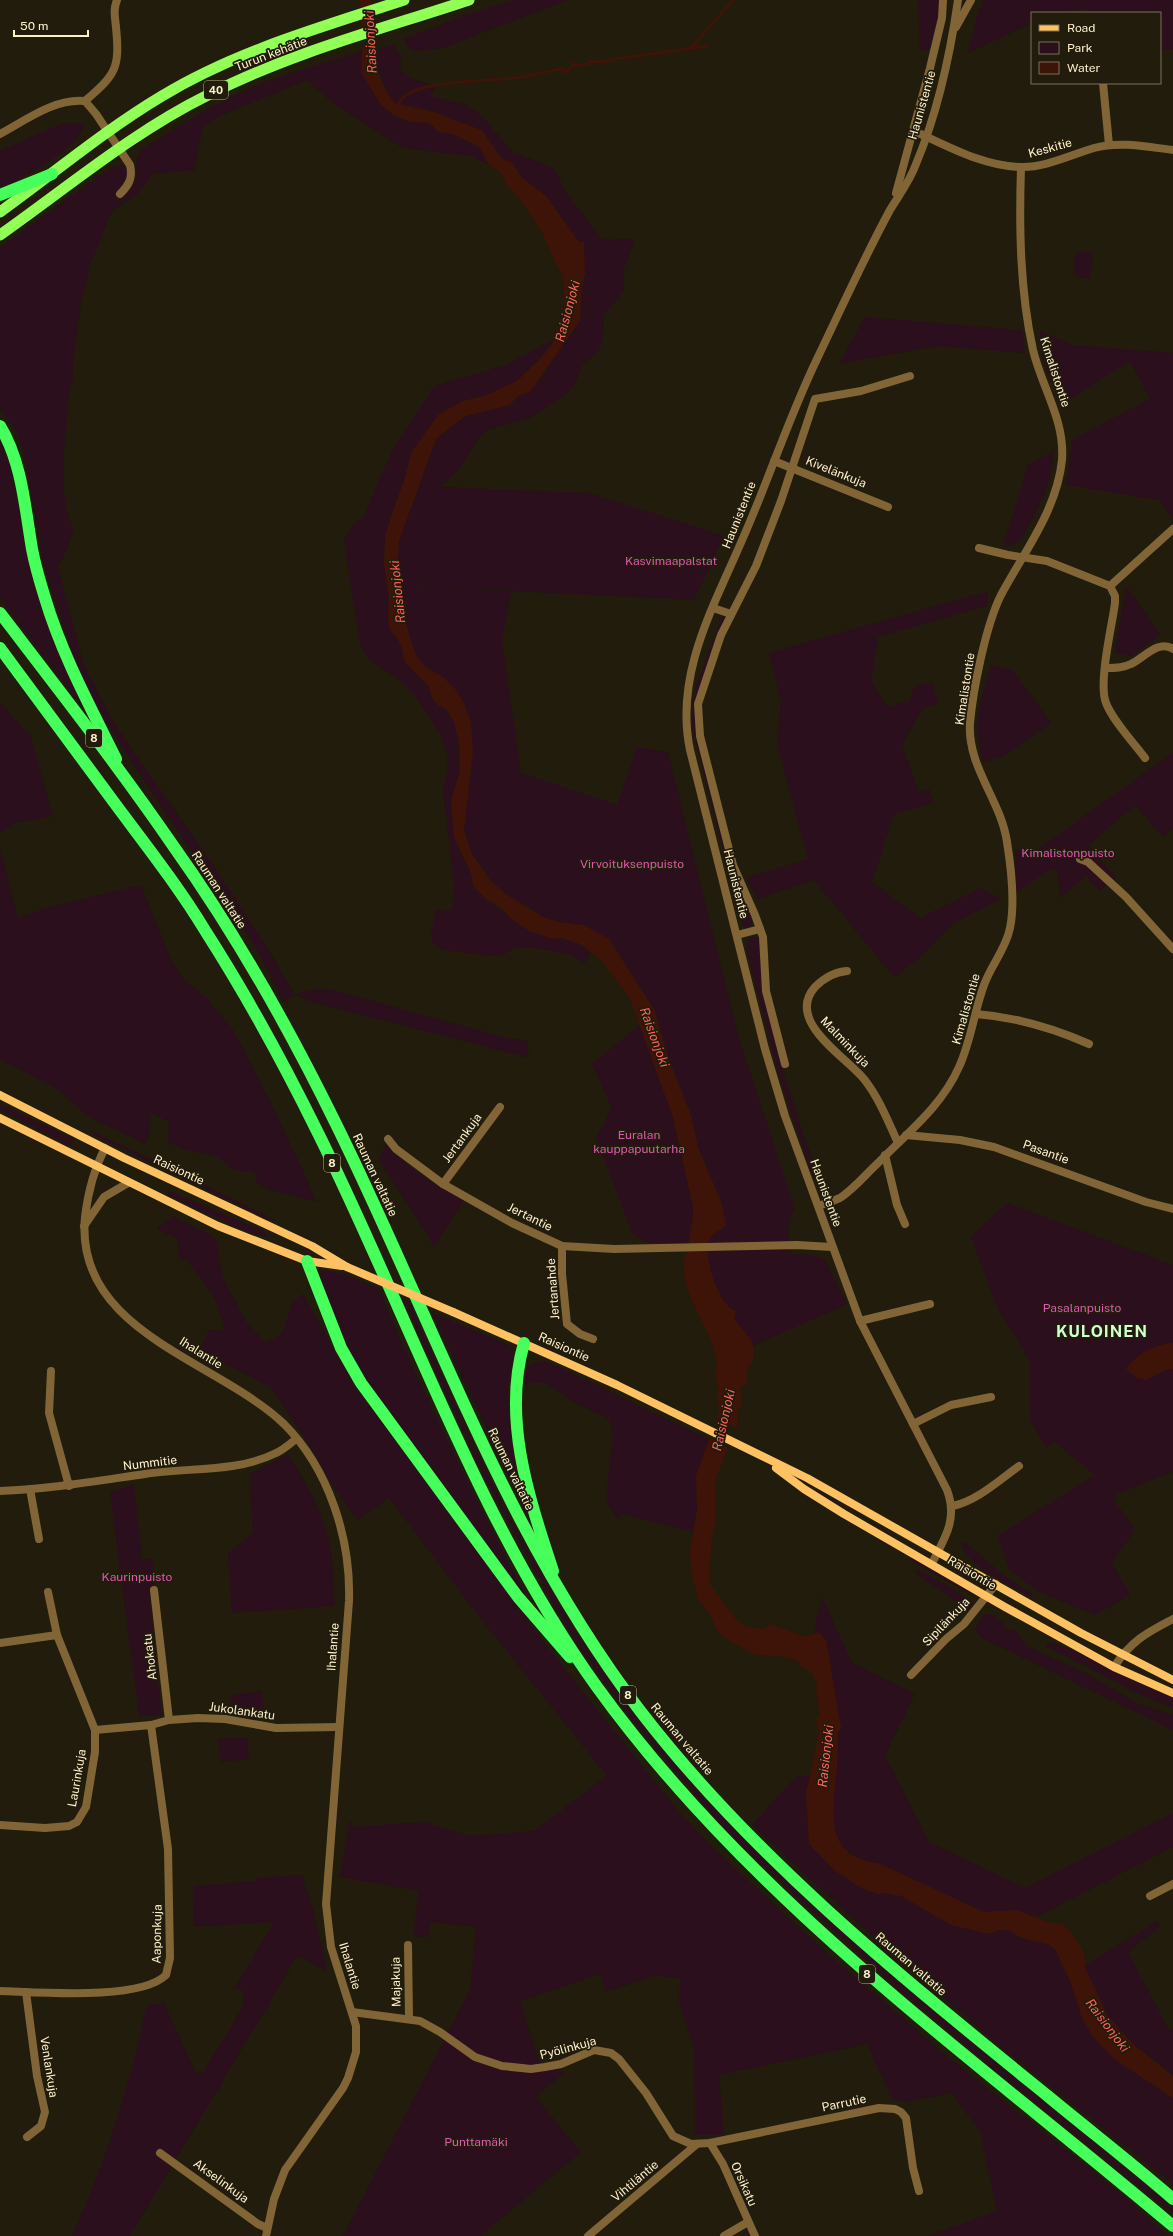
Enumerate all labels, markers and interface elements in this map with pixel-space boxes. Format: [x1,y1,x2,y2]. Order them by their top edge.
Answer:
water label: Raisionjoki [361,9,380,74]
scale bar [14,12,88,38]
legend [1031,12,1161,84]
text: 50 m [20,19,48,33]
text: Road [1067,21,1095,35]
street label: Turun kehätie [233,34,309,74]
text: Park [1067,41,1093,55]
text: Water [1067,61,1101,75]
street label: Haunistentie [905,69,939,141]
road number: 40 [204,81,228,99]
street label: Keskitie [1027,135,1074,161]
water label: Raisionjoki [552,278,583,343]
street label: Kimalistontie [1037,335,1073,409]
street label: Kivelänkuja [804,453,868,491]
street label: Haunistentie [719,479,759,551]
park label: Kasvimaapalstat [625,554,717,568]
water label: Raisionjoki [387,559,408,624]
street label: Kimalistontie [952,652,978,726]
road number: 8 [86,729,102,747]
park label: Kimalistonpuisto [1021,846,1115,860]
street label: Haunistentie [721,848,751,920]
street label: Rauman valtatie [189,849,249,932]
park label: Virvoituksenpuisto [580,857,684,871]
street label: Kimalistontie [949,972,983,1046]
water label: Raisionjoki [637,1005,673,1070]
street label: Malminkuja [818,1014,872,1070]
street label: Jertankuja [439,1111,485,1165]
park label: Euralan kauppapuutarha [593,1128,685,1156]
street label: Rauman valtatie [350,1131,400,1219]
street label: Pasantie [1021,1137,1071,1167]
street label: Raisiontie [151,1152,207,1188]
road number: 8 [324,1154,340,1172]
street label: Haunistentie [807,1157,845,1229]
street label: Jertantie [505,1200,555,1234]
street label: Jertanahde [544,1258,562,1320]
park label: Pasalanpuisto [1043,1301,1121,1315]
district label: KULOINEN [1056,1322,1148,1341]
street label: Raisiontie [536,1330,592,1365]
street label: Ihalantie [177,1334,225,1372]
water label: Raisionjoki [709,1387,738,1452]
street label: Rauman valtatie [485,1426,537,1513]
street label: Nummitie [122,1453,178,1473]
street label: Raisiontie [945,1553,999,1593]
park label: Kaurinpuisto [102,1570,173,1584]
street label: Sipilänkuja [920,1595,972,1649]
street label: Ihalantie [324,1622,342,1672]
street label: Ahokatu [140,1633,160,1681]
road number: 8 [620,1686,636,1704]
street label: Jukolankatu [208,1699,276,1723]
street label: Rauman valtatie [648,1700,716,1778]
water label: Raisionjoki [815,1723,836,1788]
street label: Laurinkuja [65,1748,89,1808]
street label: Aaponkuja [149,1904,165,1964]
street label: Rauman valtatie [873,1929,950,1999]
street label: Ihalantie [336,1941,364,1991]
street label: Majakuja [389,1957,403,2007]
road number: 8 [859,1965,875,1983]
water label: Raisionjoki [1083,1996,1133,2056]
street label: Pyölinkuja [538,2034,598,2062]
street label: Venlankuja [37,2035,61,2099]
street label: Parrutie [821,2091,868,2115]
park label: Punttamäki [444,2135,508,2149]
street label: Akselinkuja [191,2156,251,2206]
street label: Vihtiläntie [609,2157,661,2205]
street label: Orsikatu [728,2160,760,2208]

